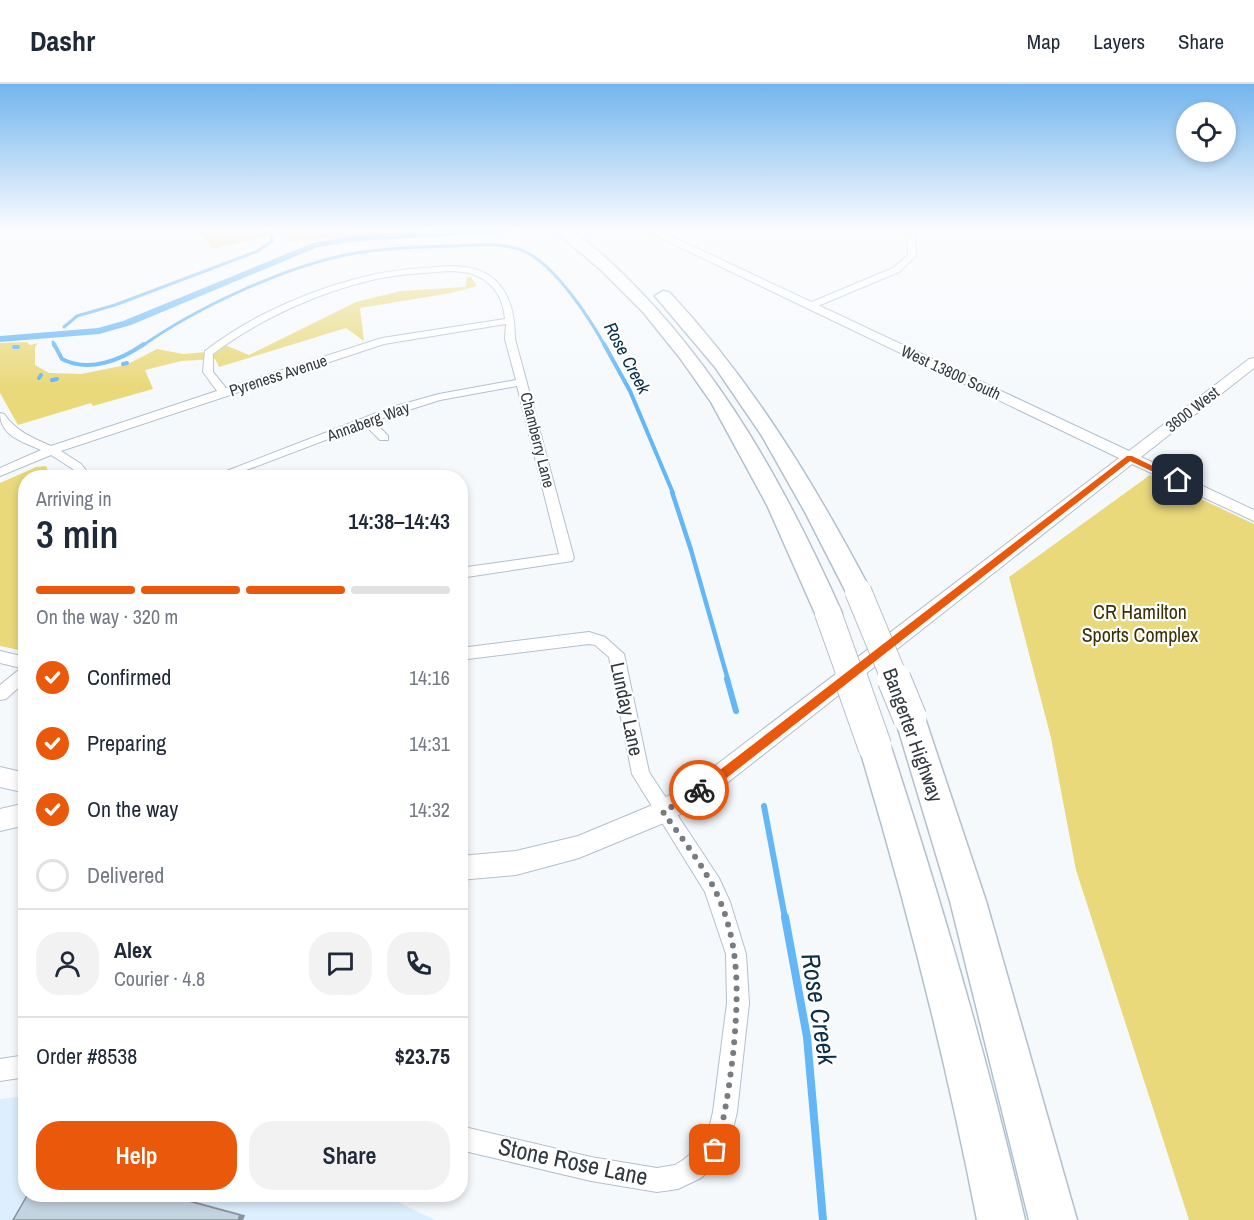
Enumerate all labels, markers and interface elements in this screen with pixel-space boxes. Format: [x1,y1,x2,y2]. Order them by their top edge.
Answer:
text: Dashr [30,22,95,60]
text: Map [1027,27,1060,56]
text: Layers [1093,27,1145,56]
text: Share [1178,27,1224,56]
map controls [1176,102,1236,162]
button: locate [1176,102,1236,162]
water label: Rose Creek [598,317,657,399]
street label: West 13800 South [898,339,1004,405]
street label: Pyreness Avenue [226,349,330,401]
street label: 3600 West [1161,381,1224,437]
street label: Chamberry Lane [516,390,560,490]
street label: Annaberg Way [323,396,413,446]
pin [1152,454,1203,505]
icon: home [1161,463,1194,496]
text: Arriving in [36,485,112,512]
text: 14:38–14:43 [348,506,450,536]
text: 3 min [36,508,118,560]
park label: CR Hamilton Sports Complex [1082,598,1199,648]
text: On the way · 320 m [36,603,178,630]
street label: Lunday Lane [604,660,651,758]
icon: check [36,661,69,694]
text: Confirmed [87,662,171,692]
text: 14:16 [409,664,450,691]
street label: Bangerter Highway [877,664,950,806]
icon: check [36,727,69,760]
text: Preparing [87,728,166,758]
text: 14:31 [409,730,450,757]
courier [669,760,729,820]
icon: bike [683,774,716,807]
icon: check [36,793,69,826]
text: On the way [87,794,178,824]
text: 14:32 [409,796,450,823]
text: Delivered [87,860,164,890]
button: person [36,932,99,995]
button: chat [309,932,372,995]
button: phone [387,932,450,995]
text: Alex [114,935,152,965]
water label: Rose Creek [793,951,846,1069]
text: Courier · 4.8 [114,965,205,992]
text: Order #8538 [36,1041,137,1071]
text: $23.75 [395,1041,450,1071]
button: Help [36,1121,237,1190]
button: Share [249,1121,450,1190]
pin [689,1124,740,1175]
street label: Stone Rose Lane [495,1130,651,1192]
icon: bag [698,1133,731,1166]

